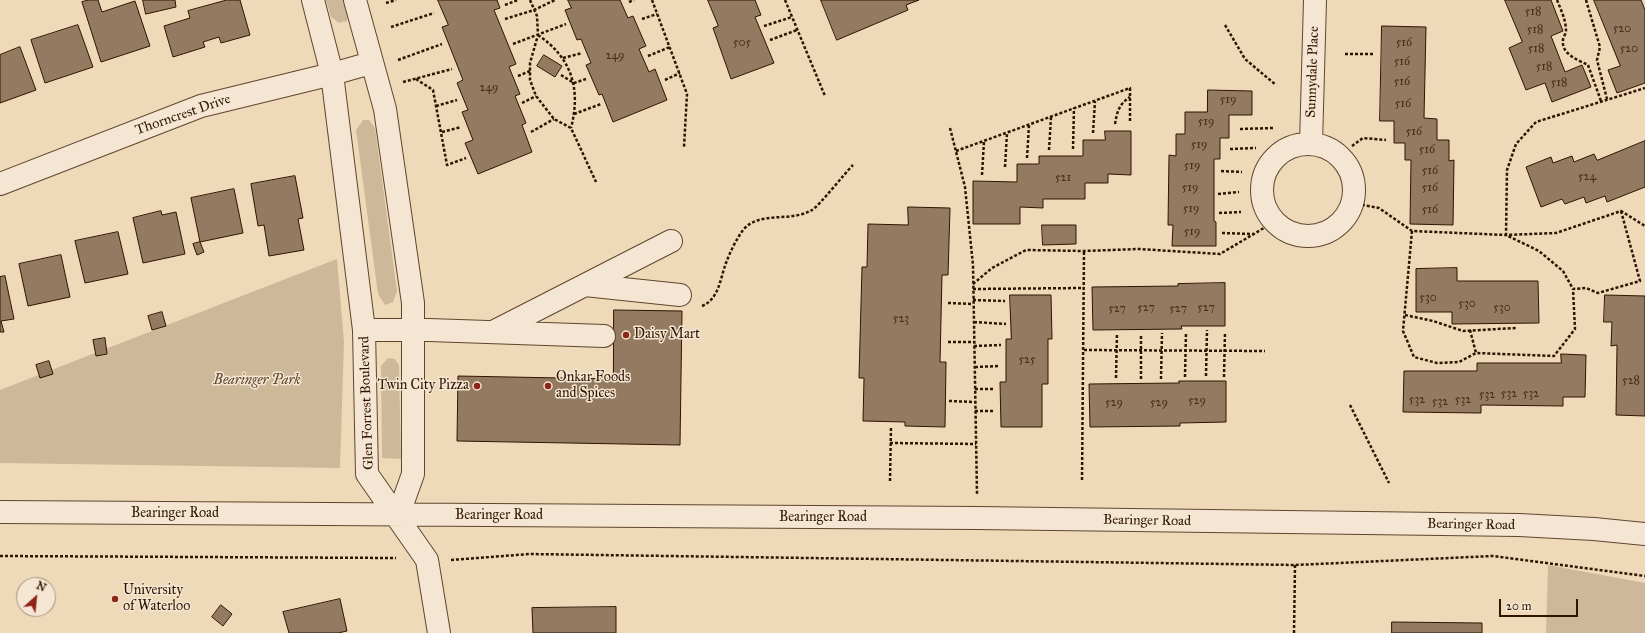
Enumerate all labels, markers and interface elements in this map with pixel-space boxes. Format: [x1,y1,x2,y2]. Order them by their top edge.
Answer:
house number: 518 [1525,5,1541,19]
house number: 520 [1613,22,1631,36]
house number: 518 [1527,23,1543,37]
street label: Sunnydale Place [1303,26,1323,118]
house number: 505 [733,36,751,50]
house number: 516 [1396,36,1412,50]
house number: 518 [1528,42,1544,56]
house number: 520 [1620,42,1638,56]
house number: 249 [605,49,625,63]
house number: 516 [1394,55,1410,69]
house number: 518 [1536,60,1552,74]
house number: 516 [1394,75,1410,89]
house number: 518 [1551,76,1567,90]
house number: 249 [479,81,499,95]
street label: Thorncrest Drive [133,91,233,139]
house number: 519 [1220,93,1236,107]
house number: 516 [1395,97,1411,111]
house number: 519 [1198,115,1214,129]
house number: 516 [1406,125,1422,139]
house number: 519 [1191,138,1207,152]
house number: 516 [1419,143,1435,157]
house number: 519 [1184,159,1200,173]
house number: 516 [1422,164,1438,178]
house number: 524 [1578,170,1596,184]
house number: 521 [1055,171,1071,185]
house number: 519 [1182,181,1198,195]
house number: 516 [1422,181,1438,195]
house number: 519 [1183,202,1199,216]
house number: 516 [1422,203,1438,217]
house number: 519 [1184,225,1200,239]
house number: 530 [1419,291,1437,305]
house number: 530 [1458,297,1476,311]
house number: 527 [1137,301,1155,315]
house number: 527 [1197,301,1215,315]
house number: 530 [1493,301,1511,315]
house number: 527 [1108,302,1126,316]
house number: 527 [1169,302,1187,316]
house number: 523 [893,312,909,326]
place label: Daisy Mart [634,327,700,343]
marker: Daisy Mart [621,330,631,340]
street label: Glen Forrest Boulevard [356,336,378,470]
house number: 525 [1019,353,1035,367]
place label: Onkar Foods and Spices [556,370,630,402]
park label: Bearinger Park [214,373,300,389]
house number: 528 [1622,374,1640,388]
place label: Twin City Pizza [377,378,469,394]
marker: Twin City Pizza [472,381,482,391]
marker: Onkar Foods and Spices [543,381,553,391]
house number: 532 [1501,387,1517,401]
house number: 532 [1523,387,1539,401]
house number: 532 [1479,388,1495,402]
house number: 532 [1409,393,1425,407]
house number: 532 [1455,393,1471,407]
house number: 529 [1188,394,1206,408]
house number: 532 [1432,395,1448,409]
house number: 529 [1105,396,1123,410]
house number: 529 [1150,396,1168,410]
street label: Bearinger Road [131,506,219,522]
street label: Bearinger Road [455,508,543,524]
street label: Bearinger Road [779,510,867,526]
street label: Bearinger Road [1103,512,1191,530]
street label: Bearinger Road [1427,516,1515,534]
north arrow [16,577,56,617]
text: N [34,579,48,595]
place label: University of Waterloo [123,583,190,616]
scale bar [1501,591,1580,617]
marker: University of Waterloo [110,594,120,604]
text: 20 m [1506,599,1532,613]

